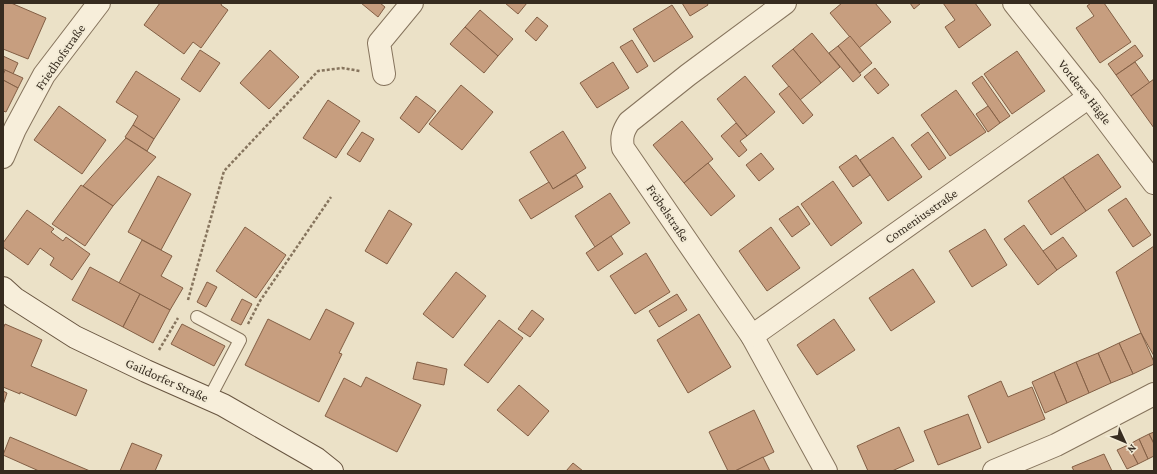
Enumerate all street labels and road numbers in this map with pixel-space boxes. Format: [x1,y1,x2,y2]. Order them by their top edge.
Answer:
street label: Friedhofstraße [32,21,88,93]
street label: Vorderes Hägle [1055,57,1115,127]
street label: Fröbelstraße [643,182,693,245]
street label: Comeniusstraße [882,185,960,247]
street label: Gaildorfer Straße [123,355,211,405]

